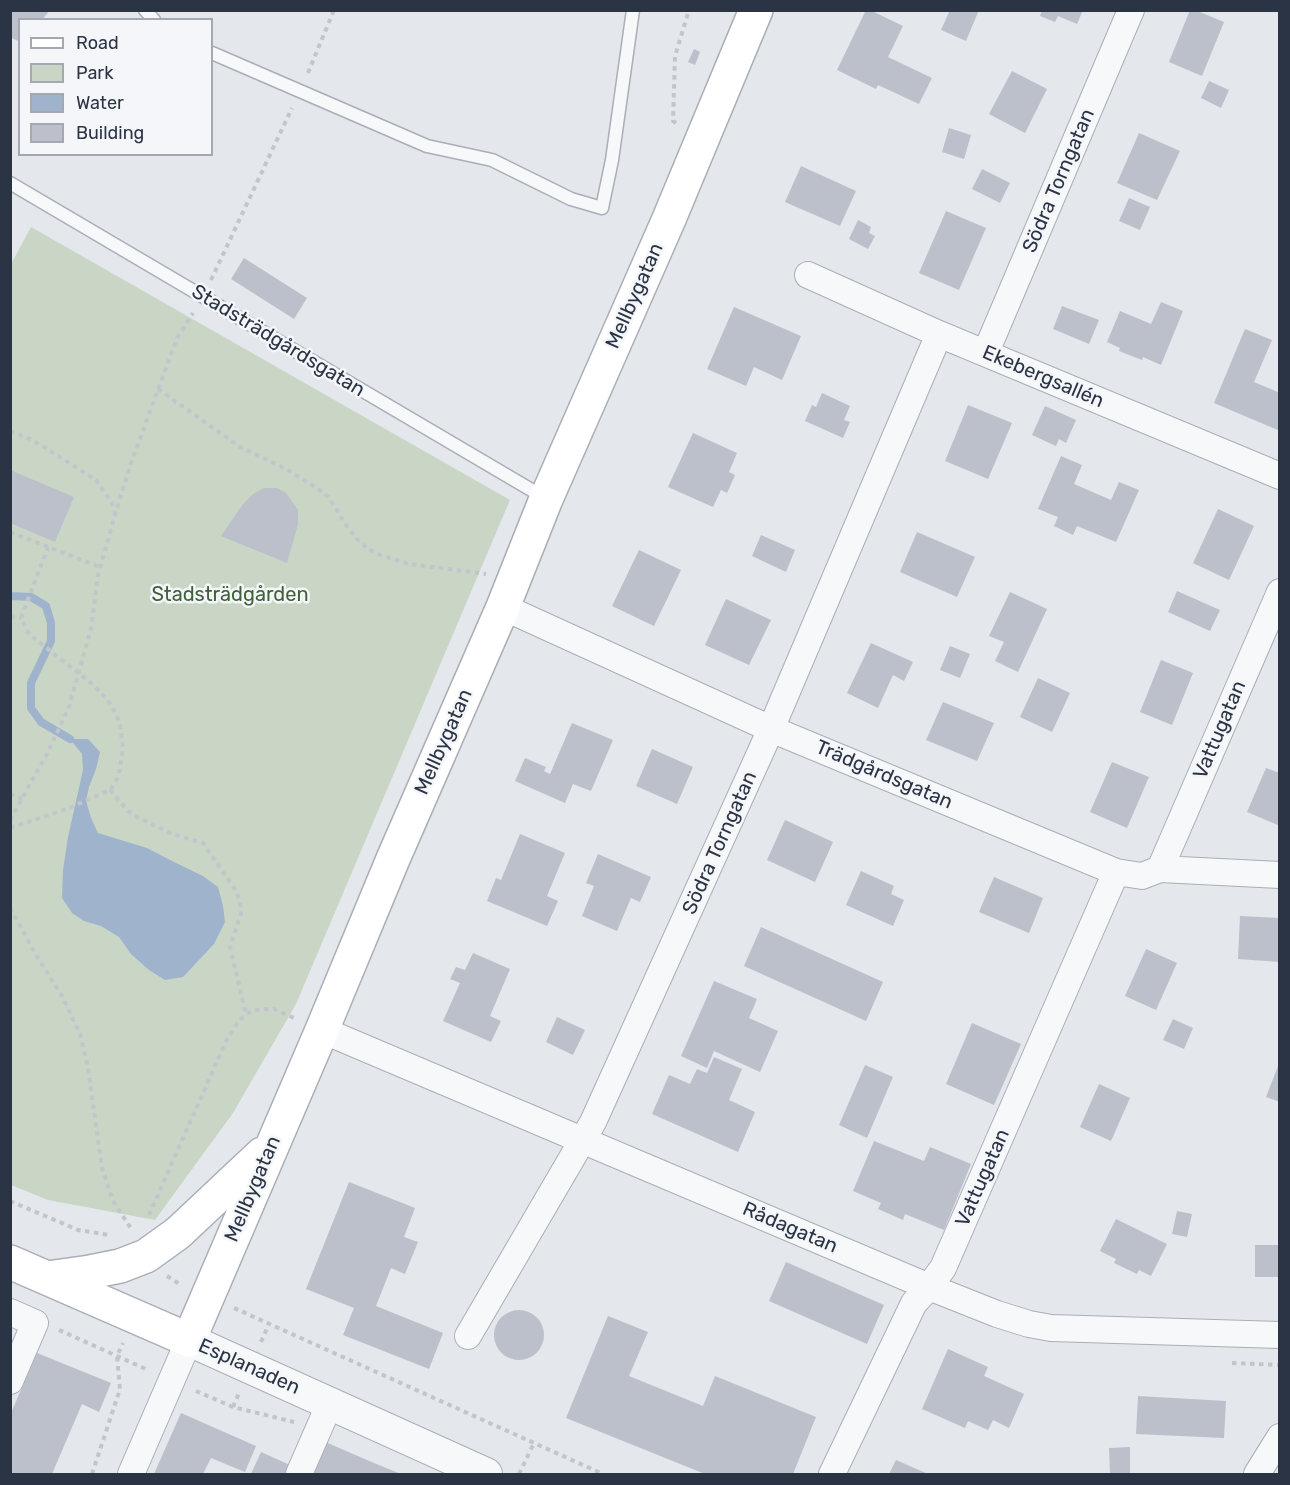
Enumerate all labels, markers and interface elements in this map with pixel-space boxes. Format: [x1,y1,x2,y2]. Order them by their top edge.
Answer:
legend [18,18,213,156]
text: Road [76,32,119,54]
text: Park [76,62,113,84]
text: Water [76,92,124,114]
street label: Södra Torngatan [1018,105,1100,257]
text: Building [76,122,144,144]
street label: Mellbygatan [601,240,669,352]
street label: Stadsträdgårdsgatan [187,280,369,402]
street label: Ekebergsallén [979,341,1107,413]
park label: Stadsträdgården [151,583,309,607]
street label: Vattugatan [1189,677,1251,783]
street label: Mellbygatan [410,686,478,798]
street label: Trädgårdsgatan [812,735,956,815]
street label: Södra Torngatan [678,768,762,918]
street label: Vattugatan [951,1125,1015,1231]
street label: Mellbygatan [220,1132,286,1246]
street label: Rådagatan [739,1197,841,1259]
street label: Esplanaden [195,1334,303,1400]

